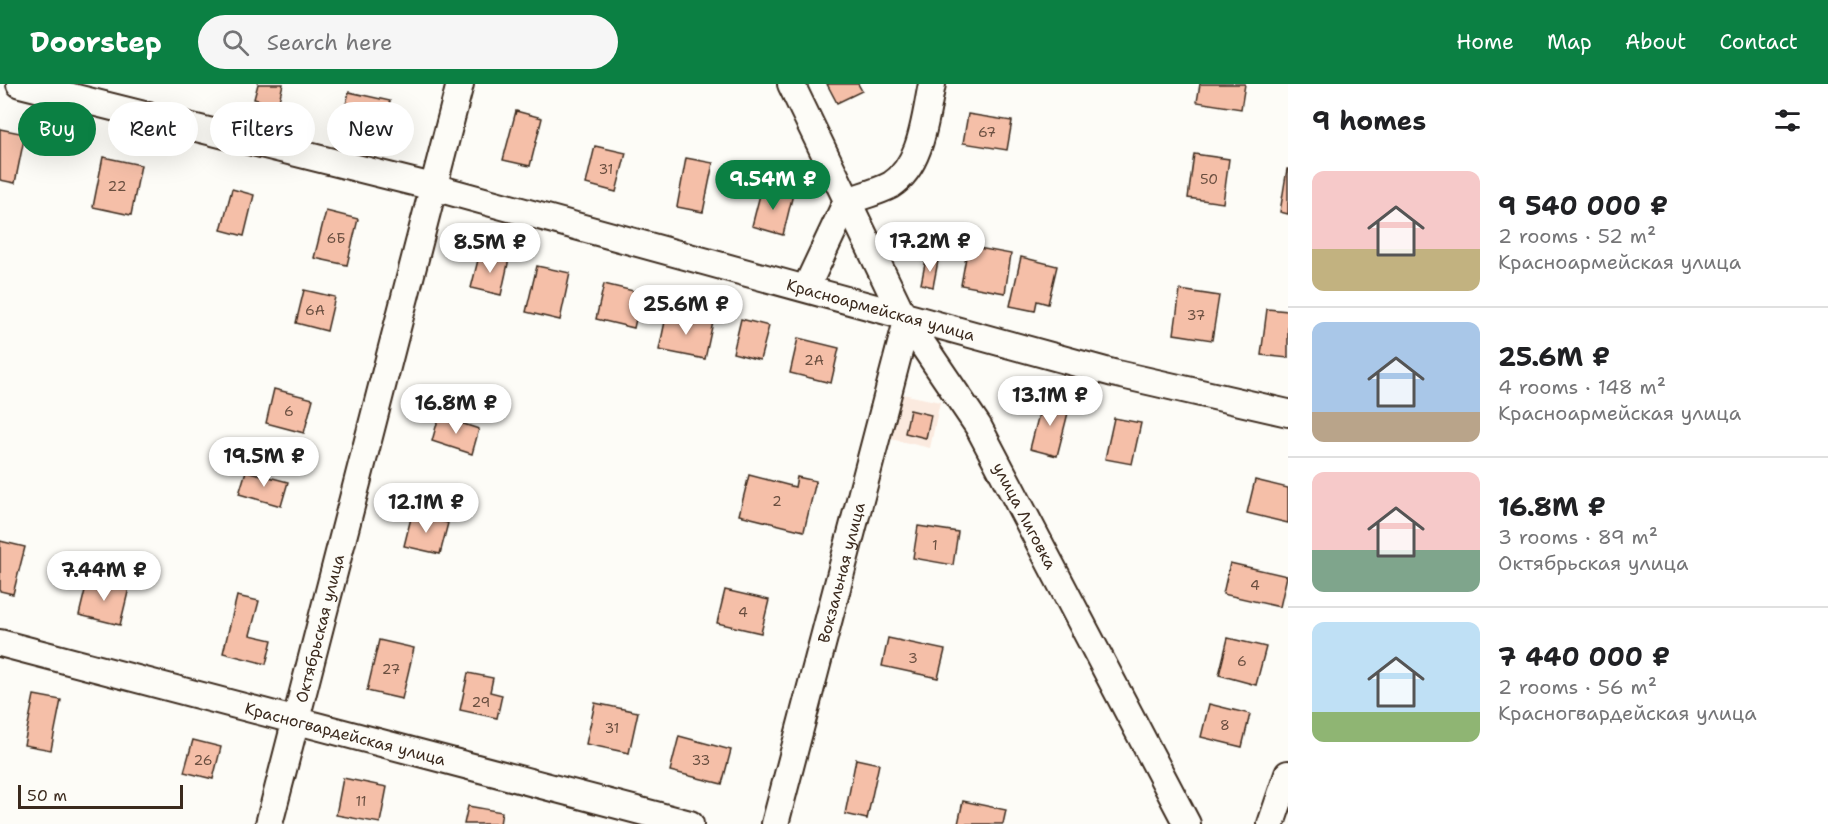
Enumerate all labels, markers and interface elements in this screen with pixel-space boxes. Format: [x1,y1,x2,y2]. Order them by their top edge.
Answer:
search box [198,15,618,69]
text: Doorstep [30,23,162,61]
icon: search [219,26,252,59]
text: Search here [267,28,393,57]
text: Home [1456,28,1514,56]
text: Map [1547,28,1592,56]
text: About [1625,28,1686,56]
text: Contact [1719,28,1798,56]
chip: Buy [18,102,96,156]
chip: Rent [108,102,198,156]
chip: Filters [210,102,315,156]
chip: New [327,102,414,156]
text: 9 homes [1312,103,1426,138]
icon: filters [1771,104,1804,137]
house number: 67 [978,123,996,141]
house number: 31 [599,160,613,178]
pin: 9.54M ₽ [718,160,828,211]
text: 9.54M ₽ [729,166,817,192]
house number: 50 [1200,170,1218,188]
house number: 22 [108,177,126,195]
text: 9 540 000 ₽ [1498,188,1668,223]
icon: home [1360,195,1432,267]
pin: 17.2M ₽ [875,222,985,273]
pin: 8.5M ₽ [441,223,539,274]
text: 2 rooms · 52 m² [1498,223,1656,249]
text: 17.2M ₽ [889,228,971,254]
house number: 6Б [326,229,346,247]
text: 8.5M ₽ [453,229,527,255]
text: Красноармейская улица [1498,249,1741,275]
street label: Красноармейская улица [784,274,978,345]
pin: 25.6M ₽ [631,285,741,336]
text: 25.6M ₽ [643,291,729,317]
house number: 6А [305,301,325,319]
house number: 37 [1187,306,1205,324]
text: 25.6M ₽ [1498,339,1610,374]
icon: home [1360,346,1432,418]
house number: 2А [804,351,824,369]
text: 4 rooms · 148 m² [1498,374,1666,400]
pin: 13.1M ₽ [995,376,1105,427]
text: 13.1M ₽ [1012,382,1088,408]
pin: 16.8M ₽ [401,384,511,435]
text: 16.8M ₽ [415,390,498,416]
text: Красноармейская улица [1498,400,1741,426]
house number: 6 [284,402,294,420]
pin: 19.5M ₽ [209,437,319,488]
text: 19.5M ₽ [223,443,305,469]
street label: улица Лиговка [988,459,1062,573]
pin: 12.1M ₽ [371,483,481,534]
text: 12.1M ₽ [388,489,464,515]
text: 16.8M ₽ [1498,489,1606,524]
house number: 2 [772,492,782,510]
icon: home [1360,496,1432,568]
street label: Вокзальная улица [813,500,869,645]
text: 3 rooms · 89 m² [1498,524,1658,550]
house number: 1 [932,536,938,554]
text: Октябрьская улица [1498,550,1688,576]
pin: 7.44M ₽ [49,551,159,602]
street label: Октябрьская улица [290,552,349,705]
text: 7.44M ₽ [61,557,147,583]
house number: 4 [1250,576,1260,594]
house number: 4 [738,603,748,621]
text: 7 440 000 ₽ [1498,639,1670,674]
icon: home [1360,646,1432,718]
house number: 3 [908,649,918,667]
house number: 6 [1237,652,1247,670]
house number: 27 [382,660,400,678]
text: 2 rooms · 56 m² [1498,674,1657,700]
house number: 29 [472,693,490,711]
street label: Красногвардейская улица [243,697,448,770]
text: Красногвардейская улица [1498,700,1757,726]
house number: 8 [1220,716,1230,734]
house number: 31 [605,719,619,737]
house number: 26 [194,751,213,769]
house number: 33 [692,751,710,769]
scale bar [18,782,183,810]
text: 50 m [27,785,67,806]
house number: 11 [355,792,367,810]

